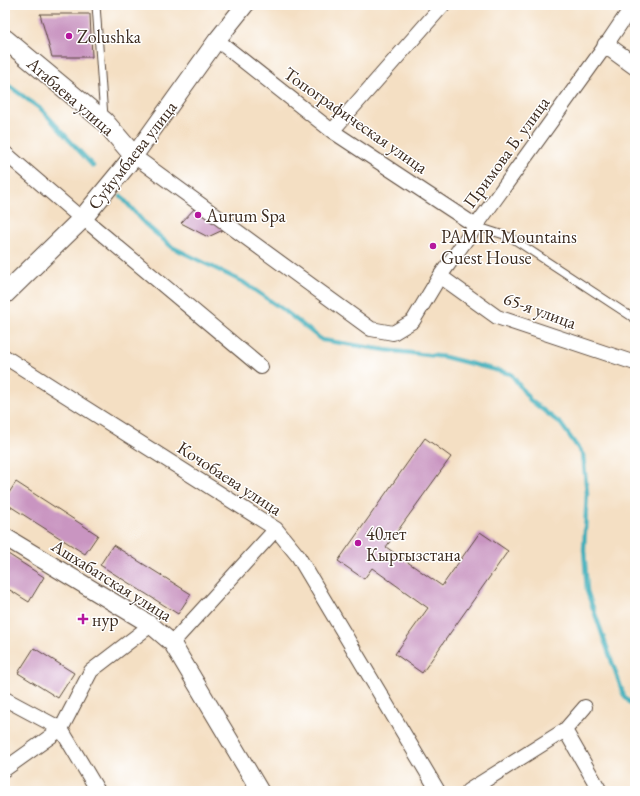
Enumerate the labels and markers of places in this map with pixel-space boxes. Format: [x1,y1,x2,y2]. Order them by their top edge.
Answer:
place label: Zolushka [77,25,142,48]
marker: Zolushka [64,31,74,41]
place label: Aurum Spa [205,204,286,227]
marker: Aurum Spa [193,210,203,220]
place label: PAMIR Mountains Guest House [441,225,577,269]
marker: PAMIR Mountains Guest House [428,241,438,251]
place label: 40лет Кыргызстана [366,522,462,566]
marker: 40лет Кыргызстана [353,538,363,548]
place label: нур [92,608,119,631]
marker: нур [77,613,89,625]

